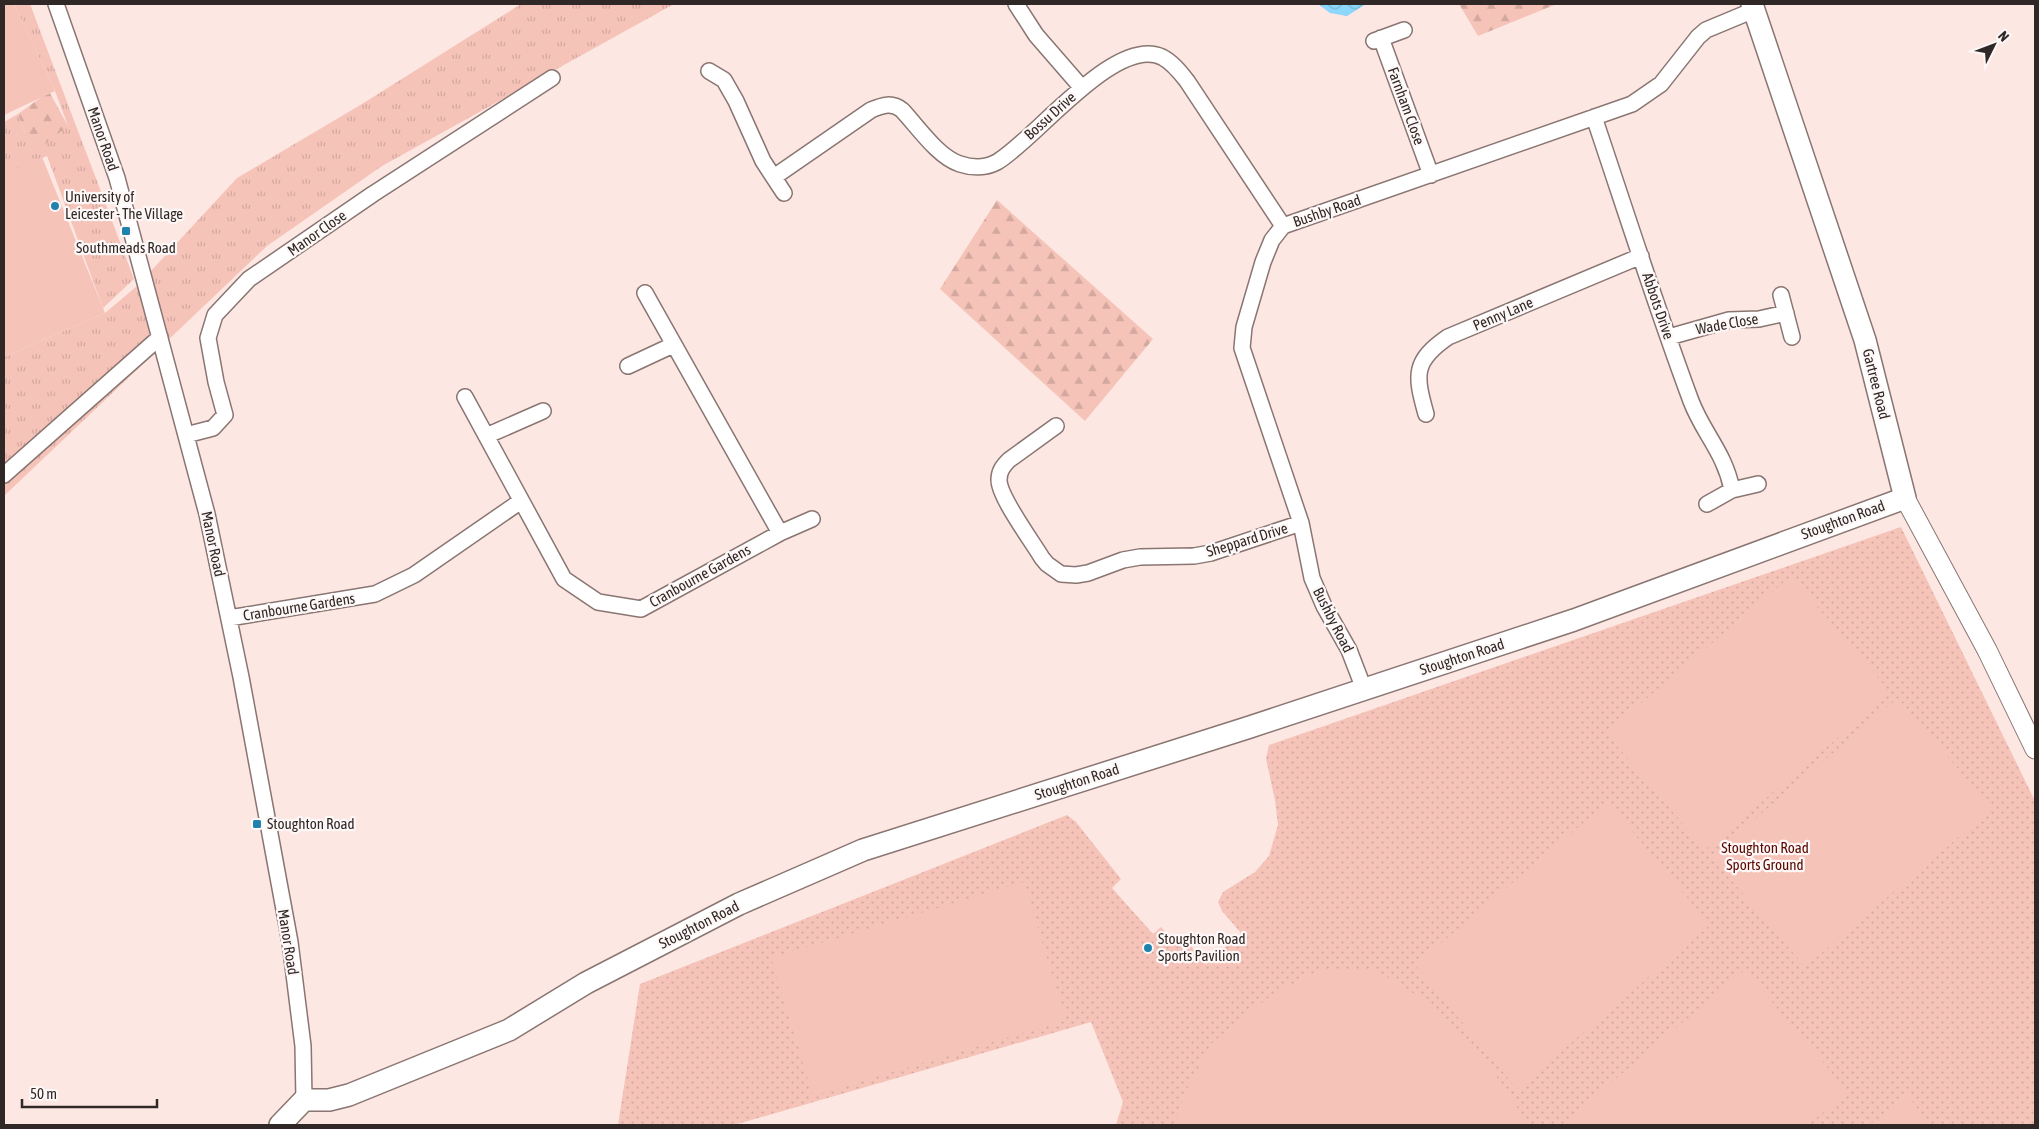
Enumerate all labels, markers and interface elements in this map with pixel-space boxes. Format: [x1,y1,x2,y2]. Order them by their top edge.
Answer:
north arrow [1969,20,2019,70]
text: N [1995,28,2012,45]
street label: Farnham Close [1385,65,1428,147]
street label: Bossu Drive [1021,88,1079,143]
street label: Manor Road [85,105,122,173]
place label: University of Leicester - The Village [65,188,183,222]
street label: Bushby Road [1291,191,1363,230]
marker: University of Leicester - The Village [49,200,61,212]
street label: Manor Close [284,206,349,259]
marker: Southmeads Road [120,225,132,237]
place label: Southmeads Road [76,239,176,256]
street label: Abbots Drive [1639,270,1678,342]
street label: Penny Lane [1470,293,1536,334]
street label: Wade Close [1694,310,1760,337]
street label: Gartree Road [1860,347,1893,421]
street label: Stoughton Road [1799,497,1887,543]
street label: Manor Road [198,510,229,578]
street label: Sheppard Drive [1204,519,1290,560]
street label: Cranbourne Gardens [646,541,753,610]
street label: Bushby Road [1310,584,1357,655]
street label: Cranbourne Gardens [242,589,356,624]
street label: Stoughton Road [1418,635,1506,678]
street label: Stoughton Road [1033,760,1121,803]
place label: Stoughton Road [267,815,355,832]
marker: Stoughton Road [251,818,263,830]
park label: Stoughton Road Sports Ground [1721,839,1809,873]
street label: Stoughton Road [656,897,742,952]
street label: Manor Road [275,908,302,976]
place label: Stoughton Road Sports Pavilion [1158,930,1246,964]
marker: Stoughton Road Sports Pavilion [1142,942,1154,954]
scale bar [22,1076,158,1108]
text: 50 m [30,1085,57,1102]

